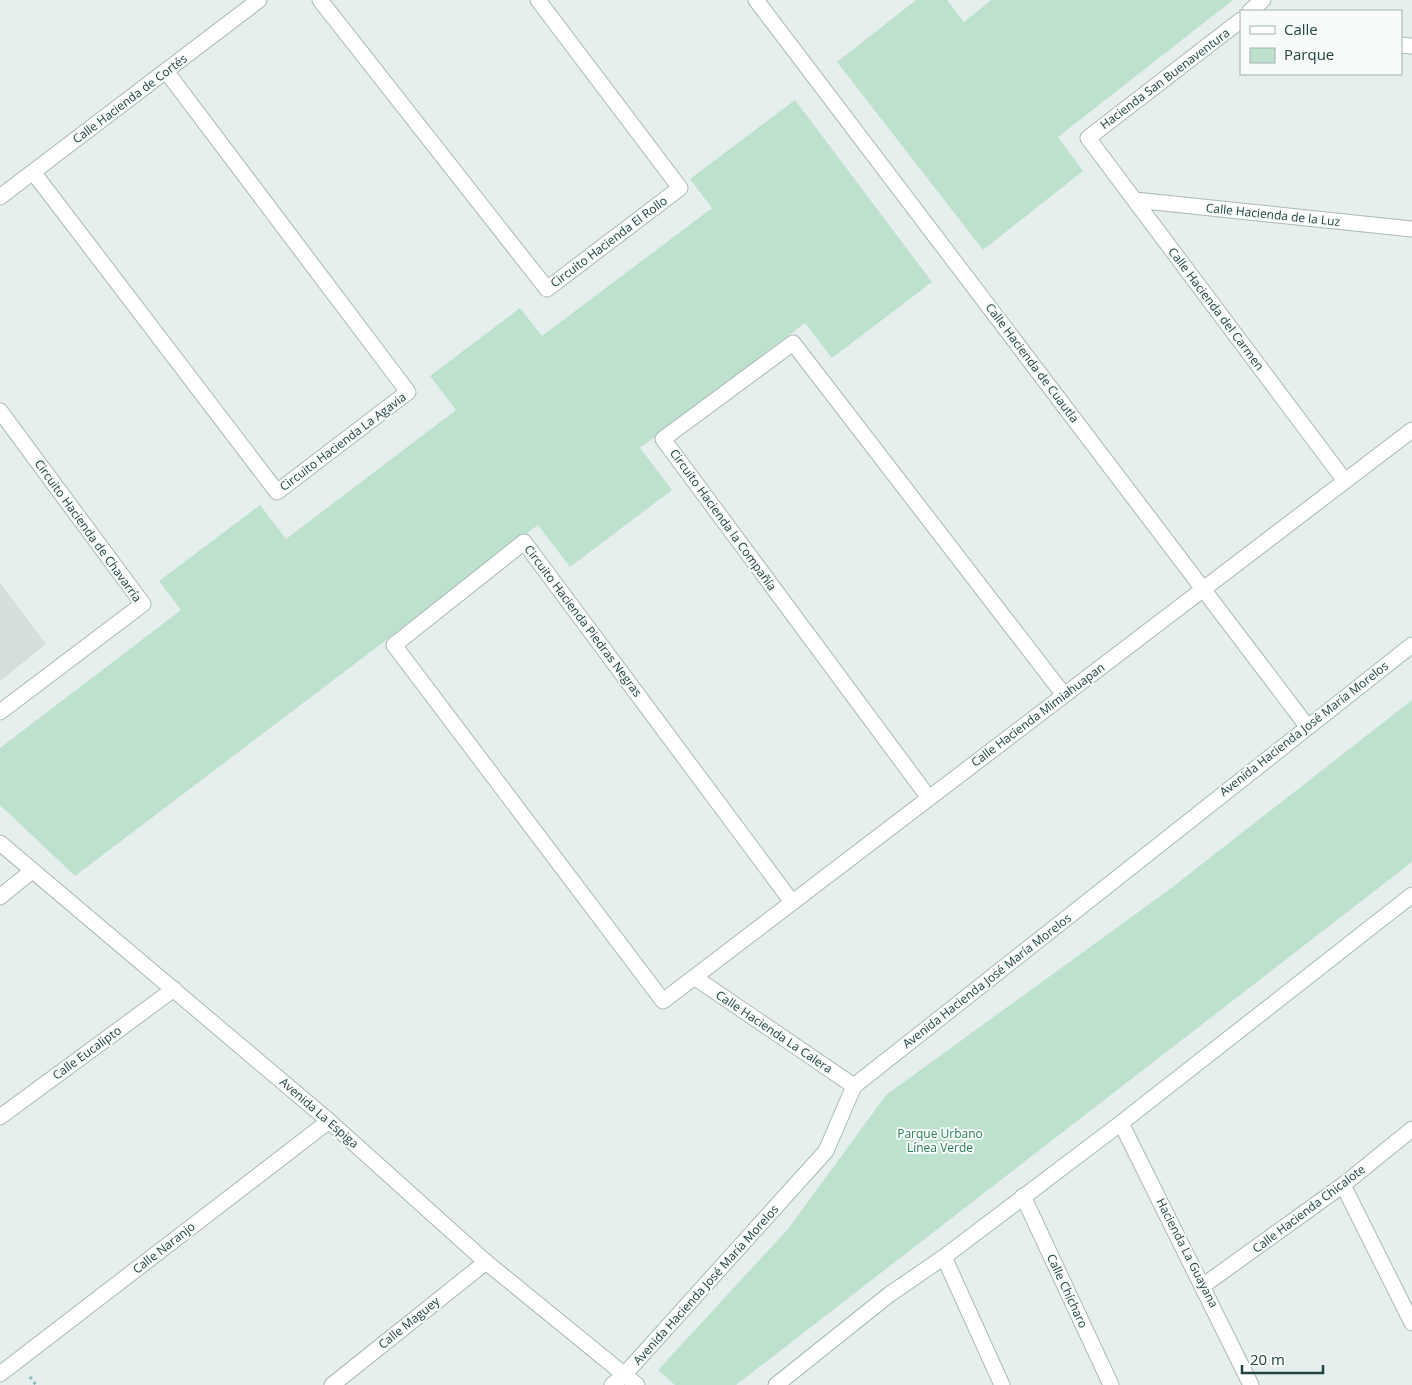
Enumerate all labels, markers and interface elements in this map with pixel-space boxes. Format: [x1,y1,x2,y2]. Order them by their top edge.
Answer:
legend [1240,10,1402,75]
text: Calle [1284,19,1318,39]
street label: Hacienda San Buenaventura [1096,24,1233,133]
text: Parque [1284,44,1334,64]
street label: Calle Hacienda de Cortés [69,50,191,147]
street label: Circuito Hacienda El Rollo [547,192,671,291]
street label: Calle Hacienda de la Luz [1205,199,1341,230]
street label: Calle Hacienda del Carmen [1164,244,1268,374]
street label: Calle Hacienda de Cuautla [982,299,1083,426]
street label: Circuito Hacienda La Agavia [276,388,409,495]
street label: Circuito Hacienda la Compañía [666,445,781,594]
street label: Circuito Hacienda de Chavarría [31,456,146,606]
street label: Circuito Hacienda Piedras Negras [521,541,646,700]
street label: Avenida Hacienda José María Morelos [1216,657,1392,800]
street label: Calle Hacienda Mimiahuapan [967,659,1108,770]
street label: Avenida Hacienda José María Morelos [899,909,1075,1052]
street label: Calle Hacienda La Calera [713,986,836,1077]
street label: Calle Eucalipto [49,1022,125,1083]
street label: Avenida La Espiga [276,1073,363,1152]
park label: Parque Urbano Línea Verde [897,1125,983,1156]
street label: Calle Hacienda Chicalote [1249,1160,1369,1257]
street label: Hacienda La Guayana [1152,1195,1222,1311]
street label: Avenida Hacienda José María Morelos [629,1201,782,1368]
street label: Calle Naranjo [129,1218,198,1277]
street label: Calle Chícharo [1043,1251,1092,1331]
street label: Calle Maguey [374,1292,444,1353]
scale bar [1242,1342,1323,1374]
text: 20 m [1250,1349,1285,1369]

